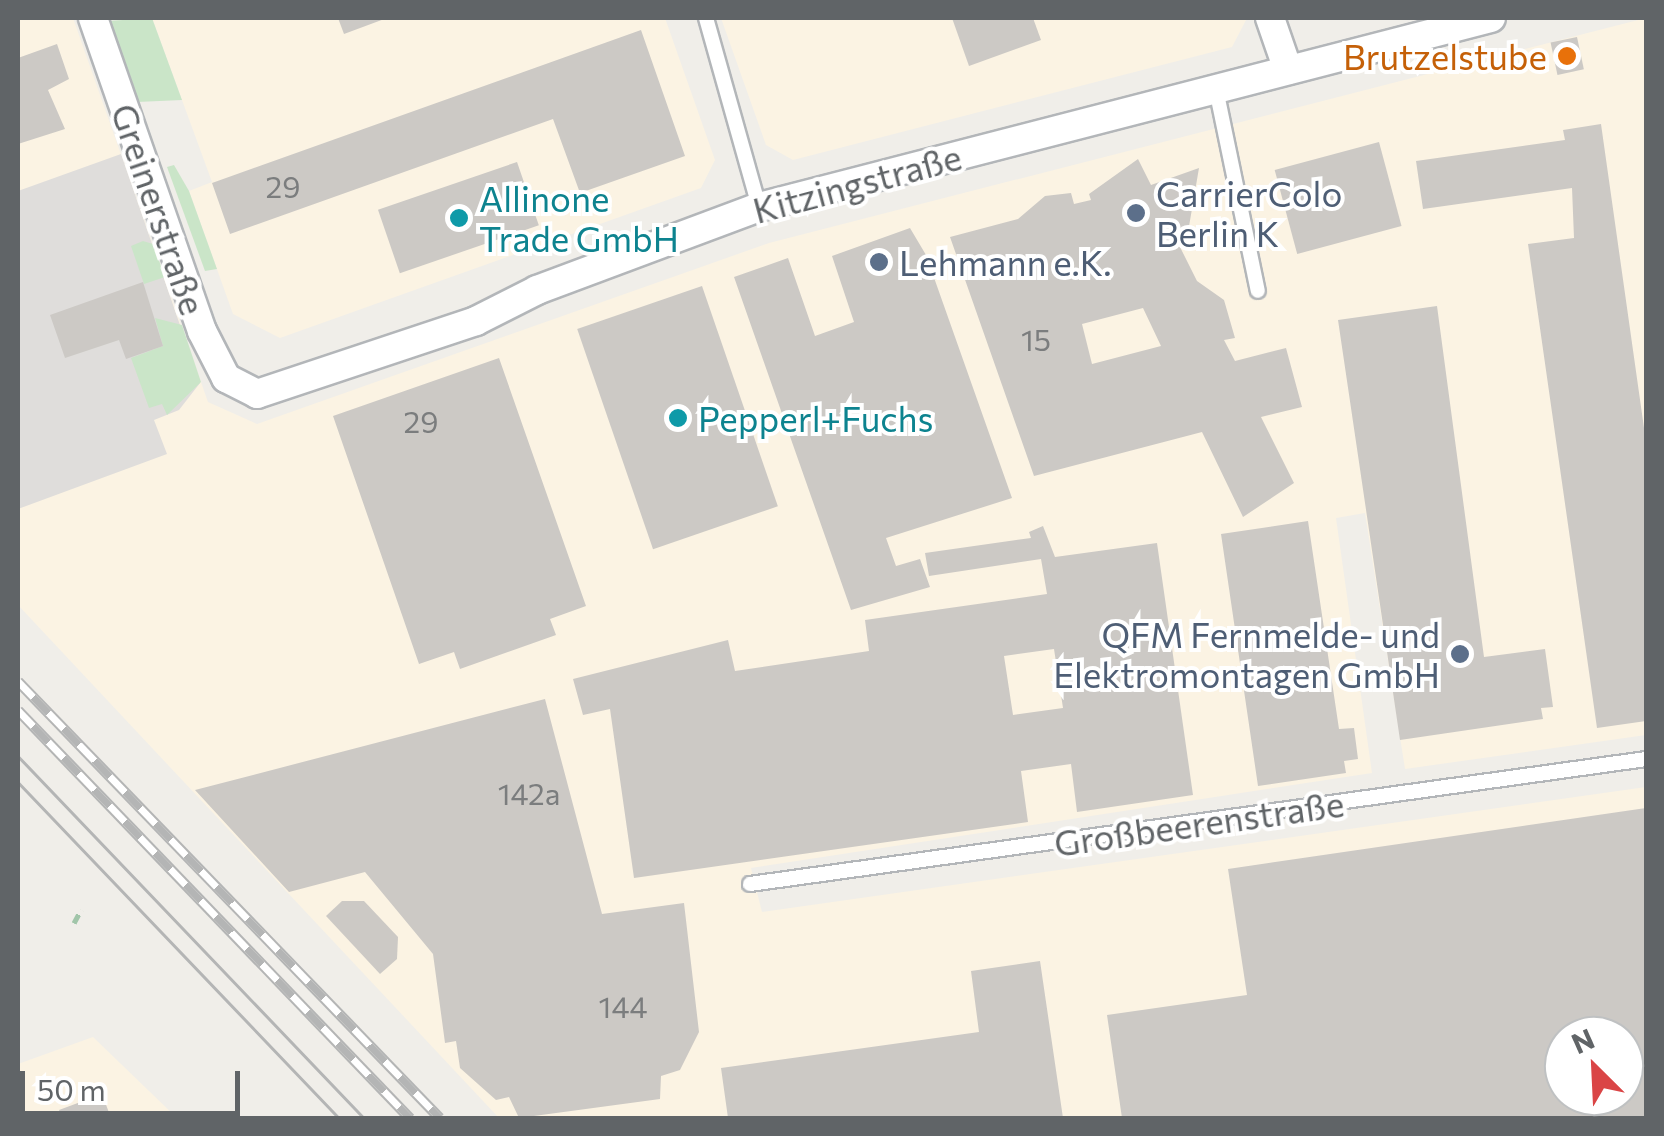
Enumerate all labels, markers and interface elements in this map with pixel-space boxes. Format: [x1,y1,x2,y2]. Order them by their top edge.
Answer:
place label: Brutzelstube [1343,35,1547,77]
marker: Brutzelstube [1556,45,1578,67]
street label: Greinerstraße [103,98,215,320]
street label: Kitzingstraße [748,135,966,231]
house number: 29 [266,168,300,204]
place label: CarrierColo Berlin K [1156,172,1342,254]
place label: Allinone Trade GmbH [479,177,679,259]
marker: CarrierColo Berlin K [1125,202,1147,224]
marker: Allinone Trade GmbH [448,207,470,229]
place label: Lehmann e.K. [899,241,1111,283]
marker: Lehmann e.K. [868,251,890,273]
house number: 15 [1021,321,1051,357]
place label: Pepperl+Fuchs [698,397,934,439]
house number: 29 [404,403,438,439]
marker: Pepperl+Fuchs [667,407,689,429]
place label: QFM Fernmelde- und Elektromontagen GmbH [1053,613,1440,695]
marker: QFM Fernmelde- und Elektromontagen GmbH [1449,643,1471,665]
house number: 142a [498,775,560,811]
street label: Großbeerenstraße [1051,782,1347,864]
house number: 144 [599,988,647,1024]
north arrow [1544,1016,1644,1116]
text: N [1566,1021,1599,1060]
scale bar [25,1051,245,1113]
text: 50 m [37,1070,106,1107]

